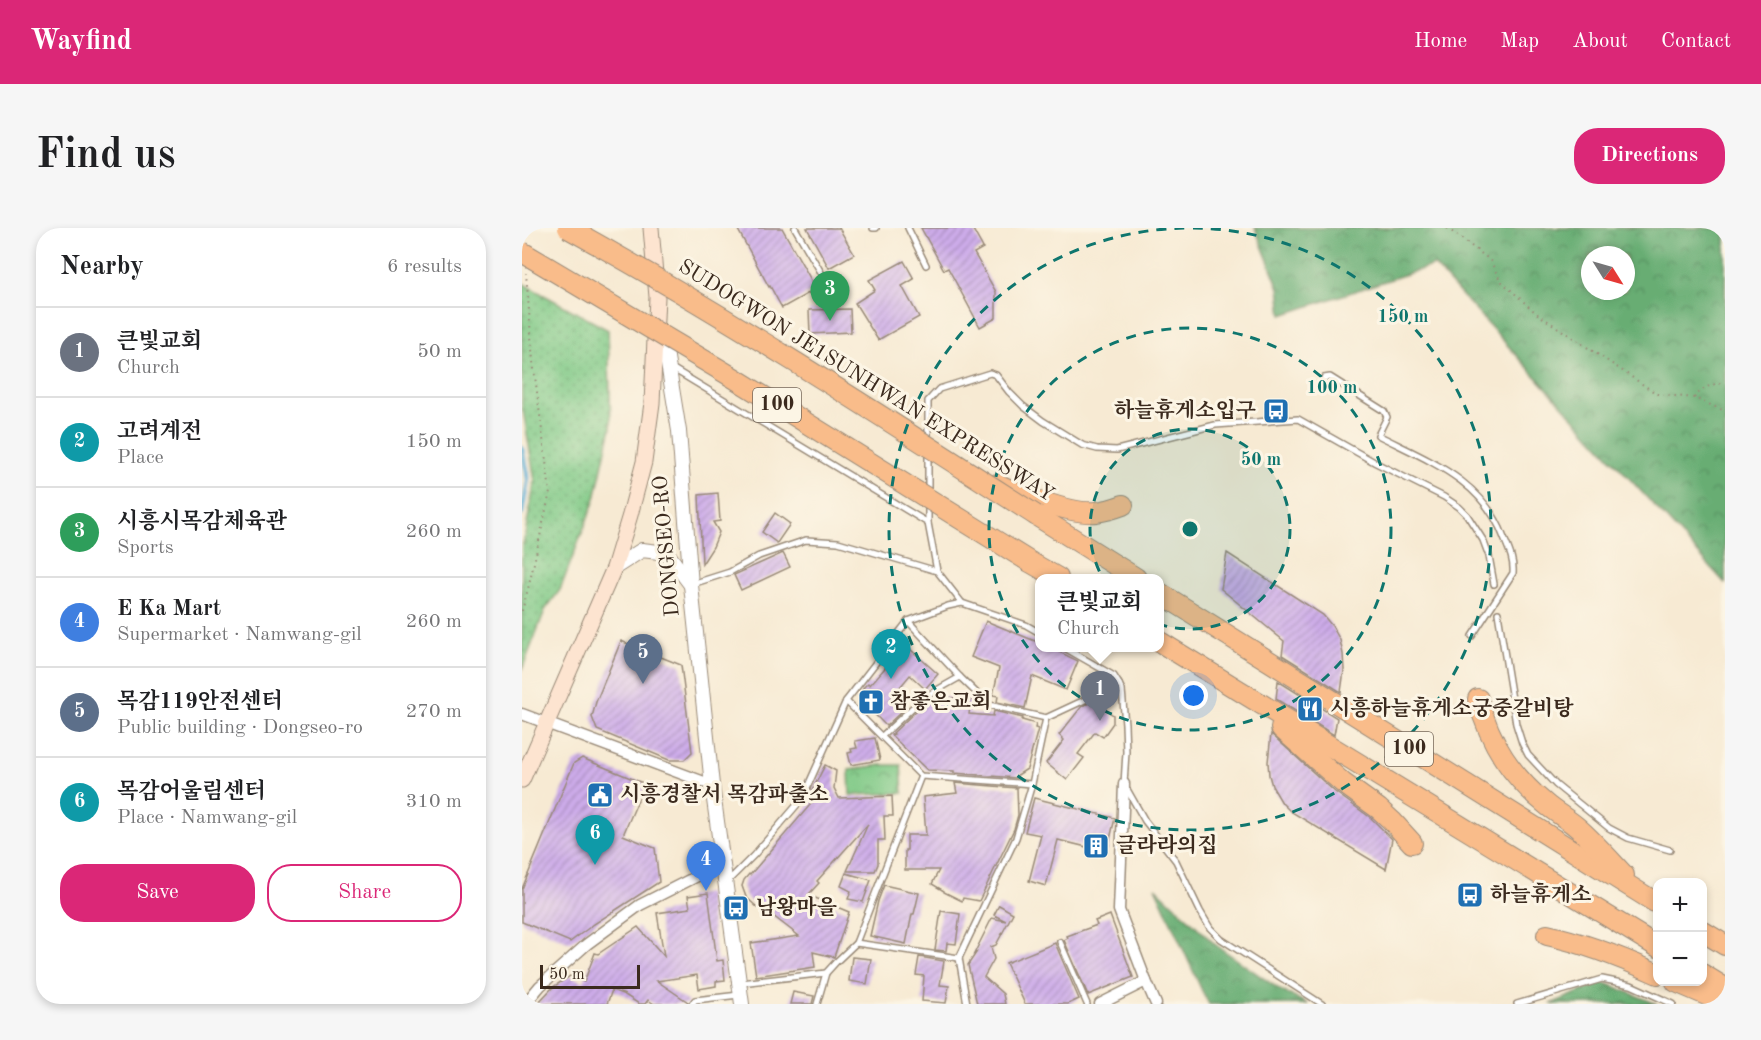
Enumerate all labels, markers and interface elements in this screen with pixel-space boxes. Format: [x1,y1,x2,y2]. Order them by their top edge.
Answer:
text: Wayfind [30,28,132,56]
text: Home [1414,31,1467,52]
text: Map [1500,31,1539,52]
text: About [1572,31,1628,52]
text: Contact [1661,31,1731,52]
button: Directions [1574,128,1725,184]
text: Find us [36,135,175,177]
north arrow [1581,246,1635,300]
text: Nearby [60,254,144,280]
street label: SUDOGWON JE1SUNHWAN EXPRESSWAY [675,256,1057,506]
text: 6 results [387,257,462,277]
pin: 3 [810,272,850,321]
text: 150 m [1378,308,1428,326]
text: 큰빛교회 [117,331,202,353]
text: 1 [74,342,85,362]
text: 50 m [417,342,462,362]
text: Church [117,358,180,378]
text: 100 m [1307,379,1357,397]
road number: 100 [753,388,801,422]
bus stop icon: 하늘휴게소입구 [1261,396,1291,426]
place label: 하늘휴게소입구 [1114,398,1256,422]
text: 고려계전 [117,421,202,443]
text: 2 [74,432,85,452]
text: 150 m [406,432,462,452]
text: Place [117,448,164,468]
text: 50 m [1241,451,1281,469]
street label: DONGSEO-RO [650,474,684,618]
text: 시흥시목감체육관 [117,511,287,533]
centre of rings [1180,519,1200,539]
text: 3 [74,522,85,542]
text: 260 m [406,522,462,542]
text: Sports [117,538,174,558]
popup [1035,574,1164,652]
text: 큰빛교회 [1057,592,1142,614]
text: E Ka Mart [117,598,221,620]
text: 4 [74,612,85,632]
text: 260 m [406,612,462,632]
text: Church [1057,619,1120,639]
text: Supermarket · Namwang-gil [117,625,362,645]
pin: 2 [872,630,910,679]
pin: 5 [624,634,662,684]
pin: 1 [1080,672,1120,721]
your location [1179,681,1208,710]
church icon: 참좋은교회 [856,687,886,717]
place label: 참좋은교회 [890,689,991,713]
text: 목감119안전센터 [117,691,283,713]
restaurant icon: 시흥하늘휴게소궁중갈비탕 [1295,694,1325,724]
place label: 시흥하늘휴게소궁중갈비탕 [1330,696,1574,720]
text: 5 [74,702,85,722]
text: 270 m [406,702,462,722]
text: Public building · Dongseo-ro [117,718,363,738]
road number: 100 [1385,732,1433,766]
public building icon: 시흥경찰서 목감파출소 [585,780,615,810]
text: 목감어울림센터 [117,781,266,803]
place label: 시흥경찰서 목감파출소 [620,782,829,806]
text: 6 [74,792,85,812]
text: 310 m [406,792,462,812]
text: Place · Namwang-gil [117,808,297,828]
pin: 6 [576,816,614,865]
building icon: 글라라의집 [1081,831,1111,861]
place label: 글라라의집 [1116,833,1217,857]
pin: 4 [686,842,726,891]
button: Save [60,864,255,922]
button: Share [267,864,462,922]
map controls [1653,878,1707,986]
button: + [1653,878,1707,932]
bus stop icon: 하늘휴게소 [1455,880,1485,910]
place label: 하늘휴게소 [1490,882,1591,906]
bus stop icon: 남왕마을 [721,893,751,923]
place label: 남왕마을 [756,895,837,919]
button: − [1653,932,1707,986]
scale bar [540,962,640,990]
text: 50 m [549,967,585,983]

